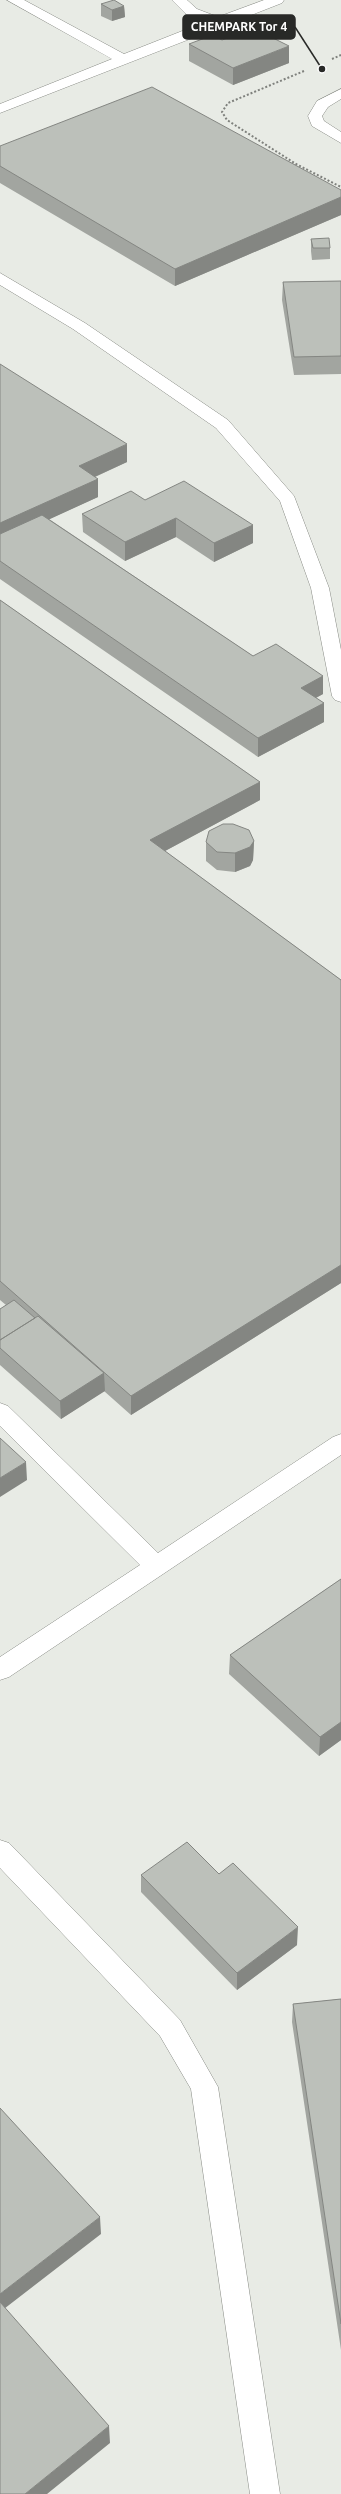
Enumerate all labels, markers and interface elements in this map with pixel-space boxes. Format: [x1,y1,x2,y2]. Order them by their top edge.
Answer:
callout: CHEMPARK Tor 4 [183,15,295,39]
text: CHEMPARK Tor 4 [191,20,287,33]

